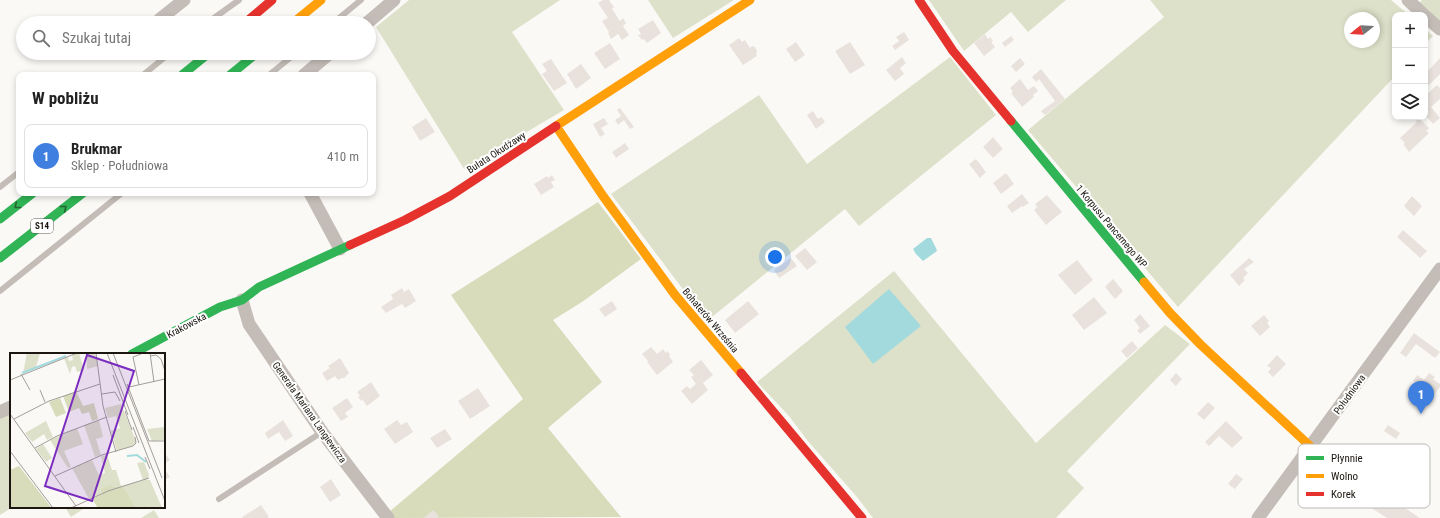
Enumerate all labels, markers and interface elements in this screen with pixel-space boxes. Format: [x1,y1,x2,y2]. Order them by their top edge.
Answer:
north arrow [1344,12,1380,48]
map controls [1392,12,1428,120]
button: + [1392,12,1428,48]
search box [16,16,376,60]
icon: search [30,27,52,49]
text: Szukaj tutaj [62,29,131,47]
button: − [1392,48,1428,84]
button: layers [1392,84,1428,120]
text: W pobliżu [32,88,99,108]
street label: Bułata Okudżawy [465,129,528,175]
text: Brukmar [71,140,122,158]
text: 1 [43,149,49,164]
text: 410 m [327,149,359,164]
text: Sklep · Południowa [71,158,168,173]
street label: 1 Korpusu Pancernego WP [1074,183,1150,270]
one-way arrow [14,201,21,208]
one-way arrow [59,206,66,213]
road number: S14 [31,219,53,233]
your location [765,247,785,267]
street label: Bohaterów Września [681,286,741,355]
street label: Krakowska [165,310,208,340]
inset map [10,353,165,508]
street label: Generała Mariana Langiewicza [270,360,349,465]
street label: Południowa [1331,372,1368,416]
pin: 1 [1408,381,1434,414]
legend [1298,444,1430,508]
text: Płynnie [1331,452,1363,465]
text: Wolno [1331,470,1359,483]
text: Korek [1331,488,1356,501]

